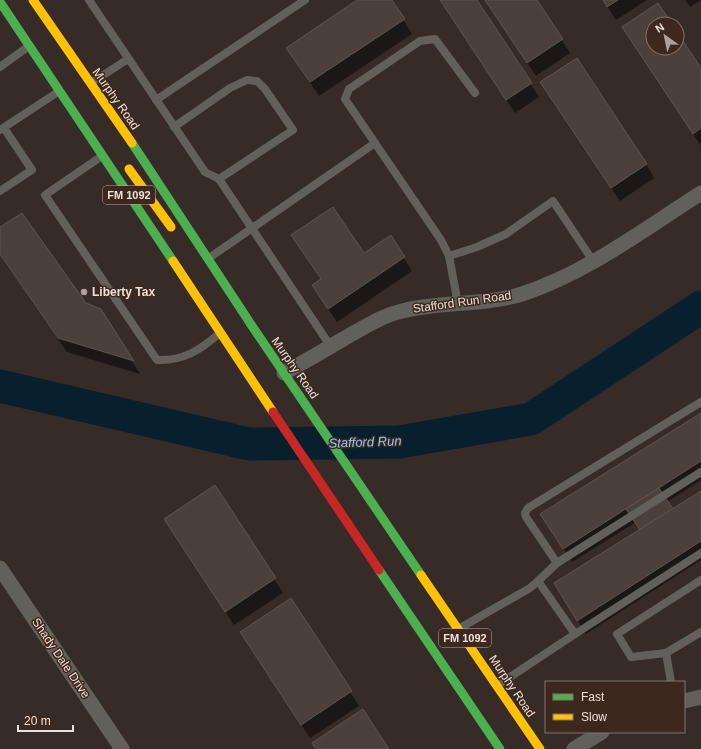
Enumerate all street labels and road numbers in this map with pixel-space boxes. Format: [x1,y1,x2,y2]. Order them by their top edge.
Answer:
street label: Murphy Road [90,65,142,133]
road number: FM 1092 [103,186,155,204]
street label: Stafford Run Road [412,288,512,316]
street label: Murphy Road [269,334,321,402]
street label: Shady Dale Drive [29,615,93,701]
road number: FM 1092 [439,629,491,647]
street label: Murphy Road [486,652,538,720]

